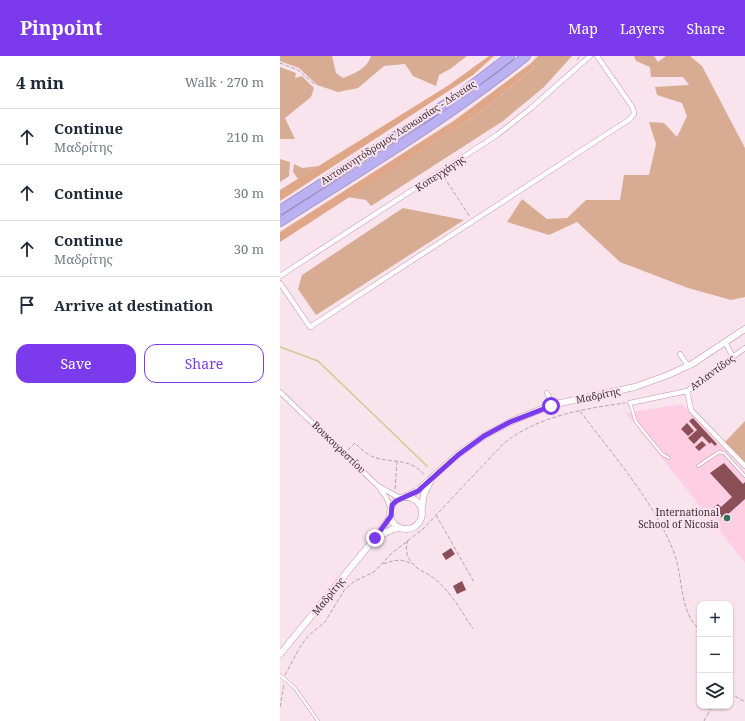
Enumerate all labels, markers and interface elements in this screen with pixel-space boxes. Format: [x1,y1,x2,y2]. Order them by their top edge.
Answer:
text: Pinpoint [20,15,102,41]
text: Map [568,19,598,38]
text: Layers [620,19,665,38]
text: Share [687,19,725,38]
text: 4 min [16,71,64,94]
text: Walk · 270 m [185,73,264,91]
street label: Αυτοκινητόδρομος Λευκωσίας - Δένειας [318,76,479,188]
text: Continue [54,118,123,138]
icon: ahead [16,126,38,148]
text: 210 m [227,128,264,146]
text: Μαδρίτης [54,138,113,156]
street label: Κοπεγχάγης [412,151,468,194]
icon: ahead [16,182,38,204]
text: Continue [54,183,123,203]
text: 30 m [234,184,264,202]
text: Continue [54,230,123,250]
icon: ahead [16,238,38,260]
text: 30 m [234,240,264,258]
text: Μαδρίτης [54,250,113,268]
icon: arrive [16,294,38,316]
text: Arrive at destination [54,295,213,315]
button: Save [16,344,136,383]
button: Share [144,344,264,383]
street label: Ατλαντίδος [687,351,737,393]
street label: Μαδρίτης [574,383,622,407]
route start [542,397,560,415]
street label: Βουκουρεστίου [309,418,369,476]
place label: International School of Nicosia [638,505,719,531]
marker: International School of Nicosia [722,513,732,523]
route end [366,529,384,547]
street label: Μαδρίτης [308,574,348,618]
map controls [697,601,733,709]
button: + [697,601,733,637]
button: − [697,637,733,673]
button: layers [697,673,733,709]

